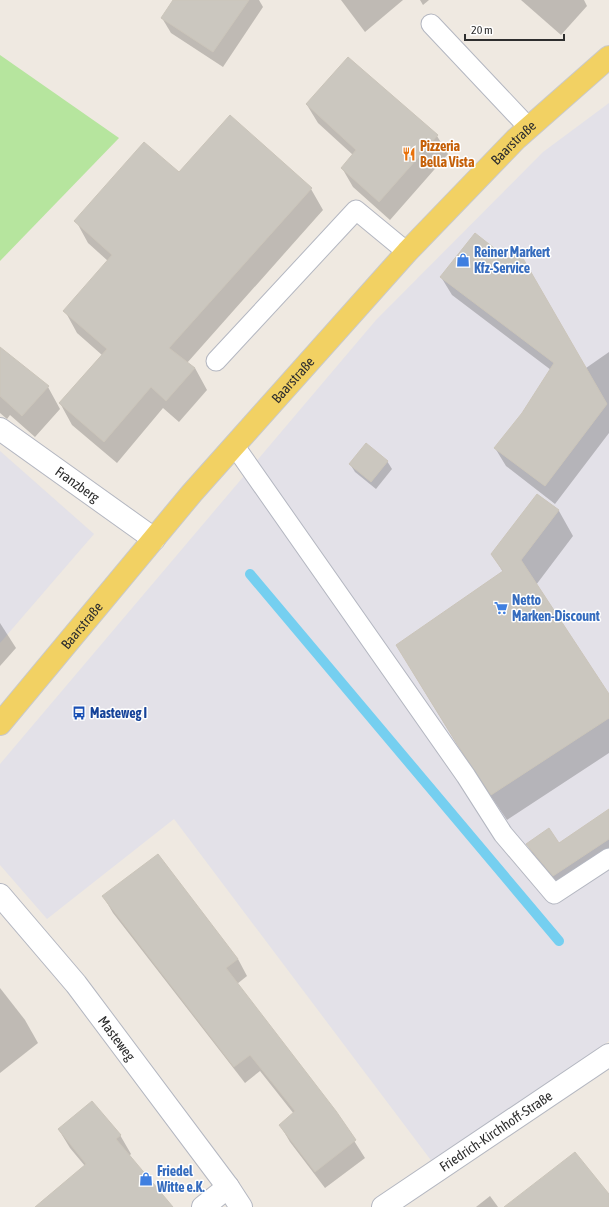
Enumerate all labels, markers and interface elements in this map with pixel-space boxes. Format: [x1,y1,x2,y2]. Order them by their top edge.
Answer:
scale bar [465,16,564,42]
text: 20 m [471,23,493,37]
street label: Baarstraße [488,117,539,168]
place label: Pizzeria Bella Vista [420,138,475,170]
restaurant icon: Pizzeria Bella Vista [401,146,417,162]
place label: Reiner Markert Kfz-Service [474,244,550,276]
shop icon: Reiner Markert Kfz-Service [455,252,471,268]
street label: Baarstraße [268,354,318,406]
street label: Franzberg [52,463,102,505]
place label: Netto Marken-Discount [512,592,600,624]
street label: Baarstraße [58,599,106,652]
supermarket icon: Netto Marken-Discount [493,600,509,616]
bus stop icon: Masteweg I [71,705,87,721]
place label: Masteweg I [90,705,147,721]
street label: Masteweg [95,1013,139,1064]
street label: Friedrich-Kirchhoff-Straße [436,1087,555,1175]
place label: Friedel Witte e.K. [156,1163,205,1195]
shop icon: Friedel Witte e.K. [138,1171,154,1187]

